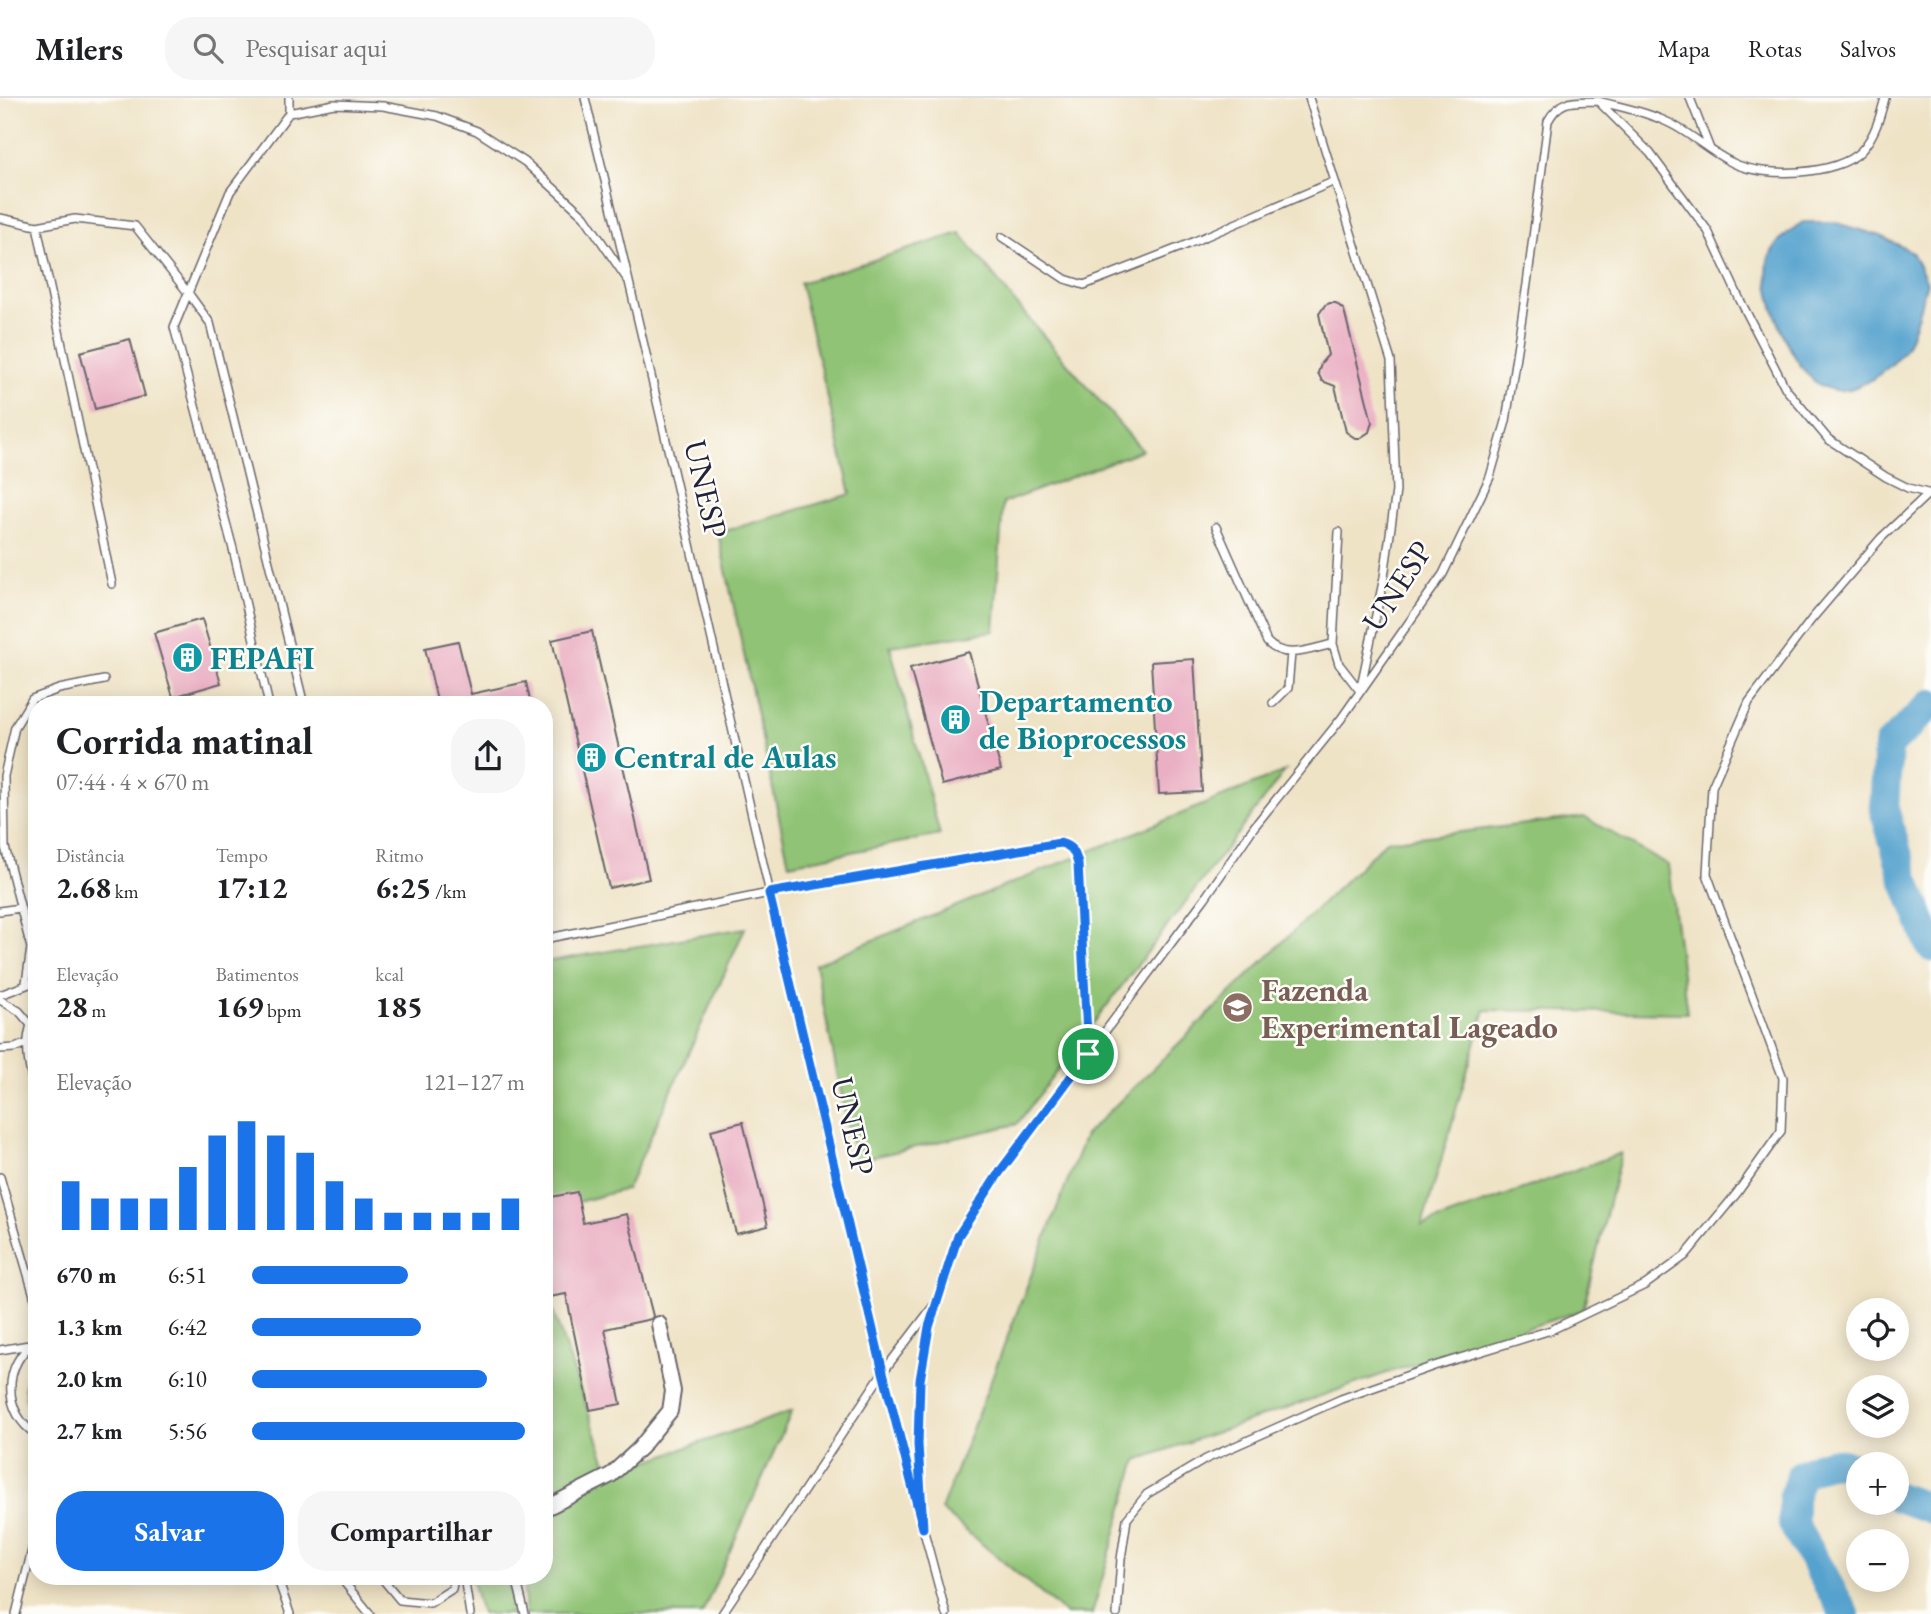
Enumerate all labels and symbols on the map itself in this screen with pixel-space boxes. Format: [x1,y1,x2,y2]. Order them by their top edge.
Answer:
street label: UNESP [674,436,738,542]
street label: UNESP [1352,533,1442,639]
place label: FEPAFI [210,637,315,679]
building icon: FEPAFI [170,641,204,675]
place label: Departamento de Bioprocessos [979,680,1186,759]
building icon: Departamento de Bioprocessos [939,702,973,736]
place label: Central de Aulas [614,736,837,778]
building icon: Central de Aulas [574,740,608,774]
place label: Fazenda Experimental Lageado [1261,969,1558,1048]
school or university icon: Fazenda Experimental Lageado [1221,991,1255,1025]
pin [1058,1024,1118,1084]
street label: UNESP [821,1073,885,1179]

